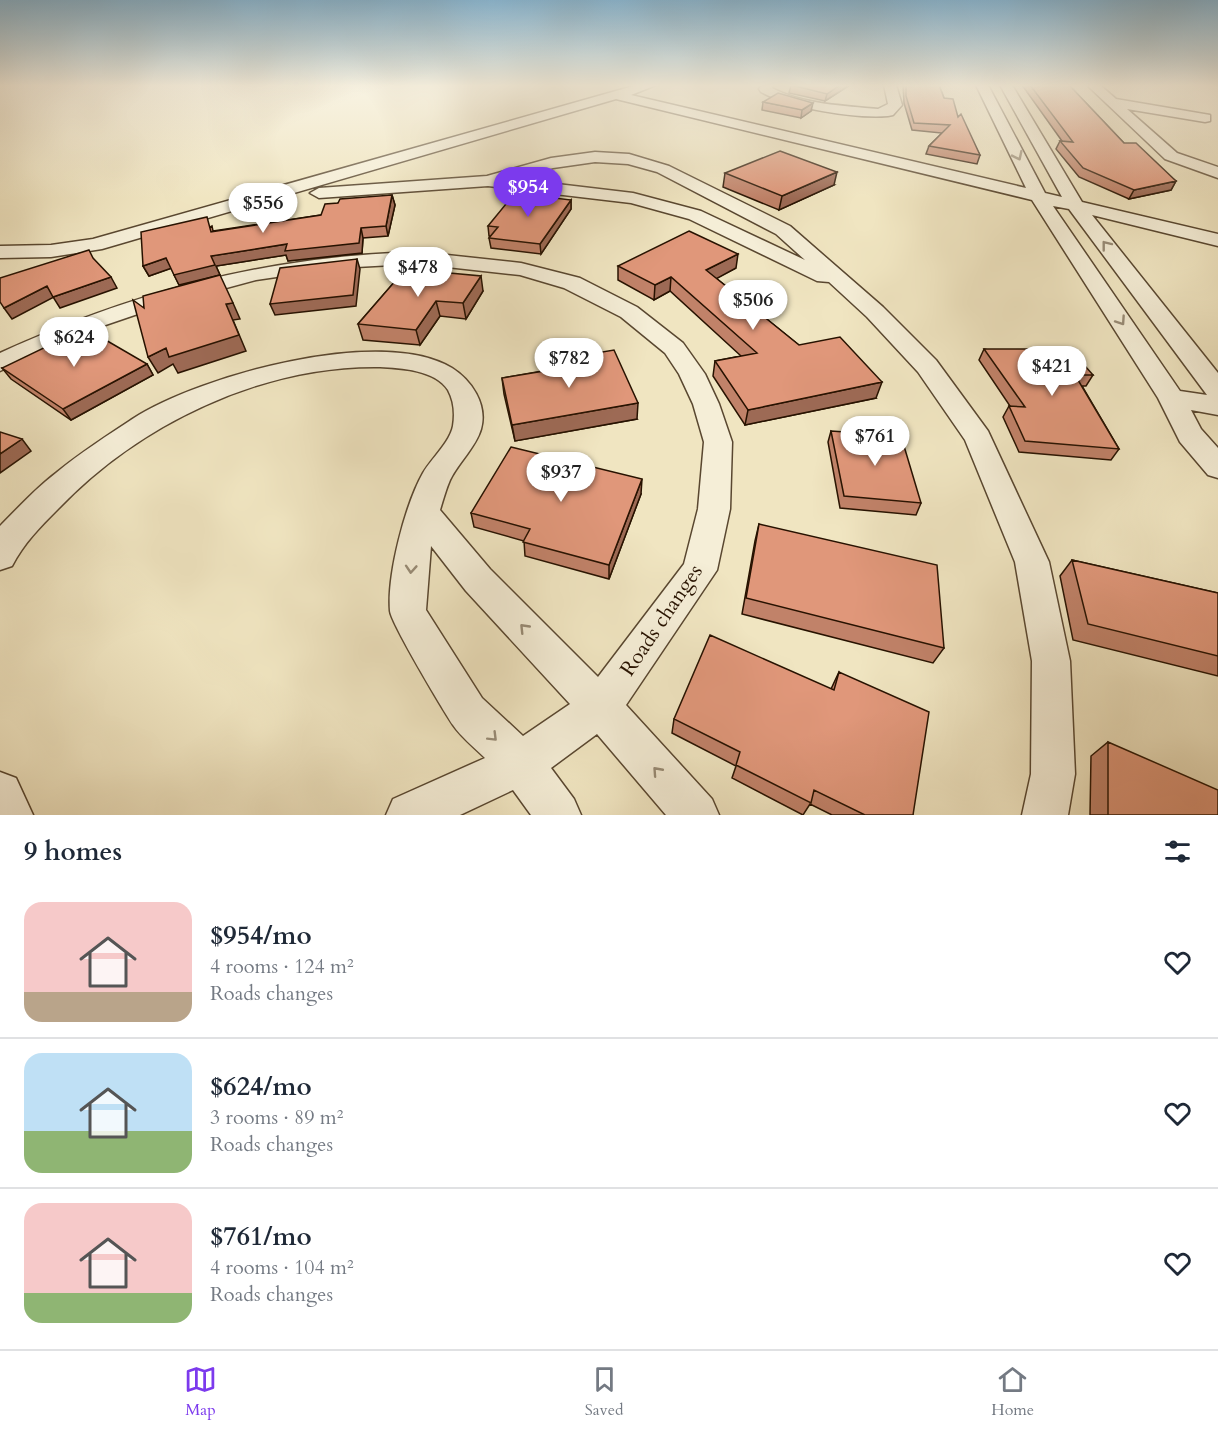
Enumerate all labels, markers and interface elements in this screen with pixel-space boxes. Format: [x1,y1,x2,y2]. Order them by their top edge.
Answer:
one-way arrow [1011,150,1022,160]
pin: $954 [492,167,564,218]
text: $954 [508,173,548,200]
pin: $556 [227,183,299,234]
text: $556 [243,189,283,216]
one-way arrow [1102,241,1113,252]
pin: $478 [382,247,454,298]
text: $478 [398,253,438,280]
pin: $506 [717,280,789,331]
text: $506 [733,286,773,313]
one-way arrow [1113,315,1124,326]
pin: $624 [38,317,110,368]
text: $624 [54,323,94,350]
pin: $782 [533,338,605,389]
text: $782 [549,344,589,371]
pin: $421 [1016,346,1088,397]
text: $421 [1032,352,1072,379]
pin: $761 [839,416,911,467]
text: $761 [855,422,895,449]
pin: $937 [525,452,597,503]
text: $937 [541,458,581,485]
street label: Roads changes [613,559,710,682]
one-way arrow [405,565,418,574]
one-way arrow [520,625,531,635]
one-way arrow [487,730,497,741]
one-way arrow [653,767,664,778]
text: 9 homes [24,834,122,869]
icon: filters [1161,835,1194,868]
text: $954/mo [210,918,312,953]
icon: home [72,926,144,998]
icon: heart [1161,946,1194,979]
text: 4 rooms · 124 m² [210,953,354,980]
text: Roads changes [210,980,333,1007]
text: $624/mo [210,1069,312,1104]
icon: home [72,1077,144,1149]
icon: heart [1161,1097,1194,1130]
text: 3 rooms · 89 m² [210,1104,343,1131]
text: Roads changes [210,1131,333,1158]
text: $761/mo [210,1219,312,1254]
icon: home [72,1227,144,1299]
icon: heart [1161,1247,1194,1280]
text: 4 rooms · 104 m² [210,1254,354,1281]
text: Roads changes [210,1281,333,1308]
tab: Map [184,1363,217,1421]
tab: Saved [585,1363,623,1421]
tab: Home [991,1363,1034,1421]

